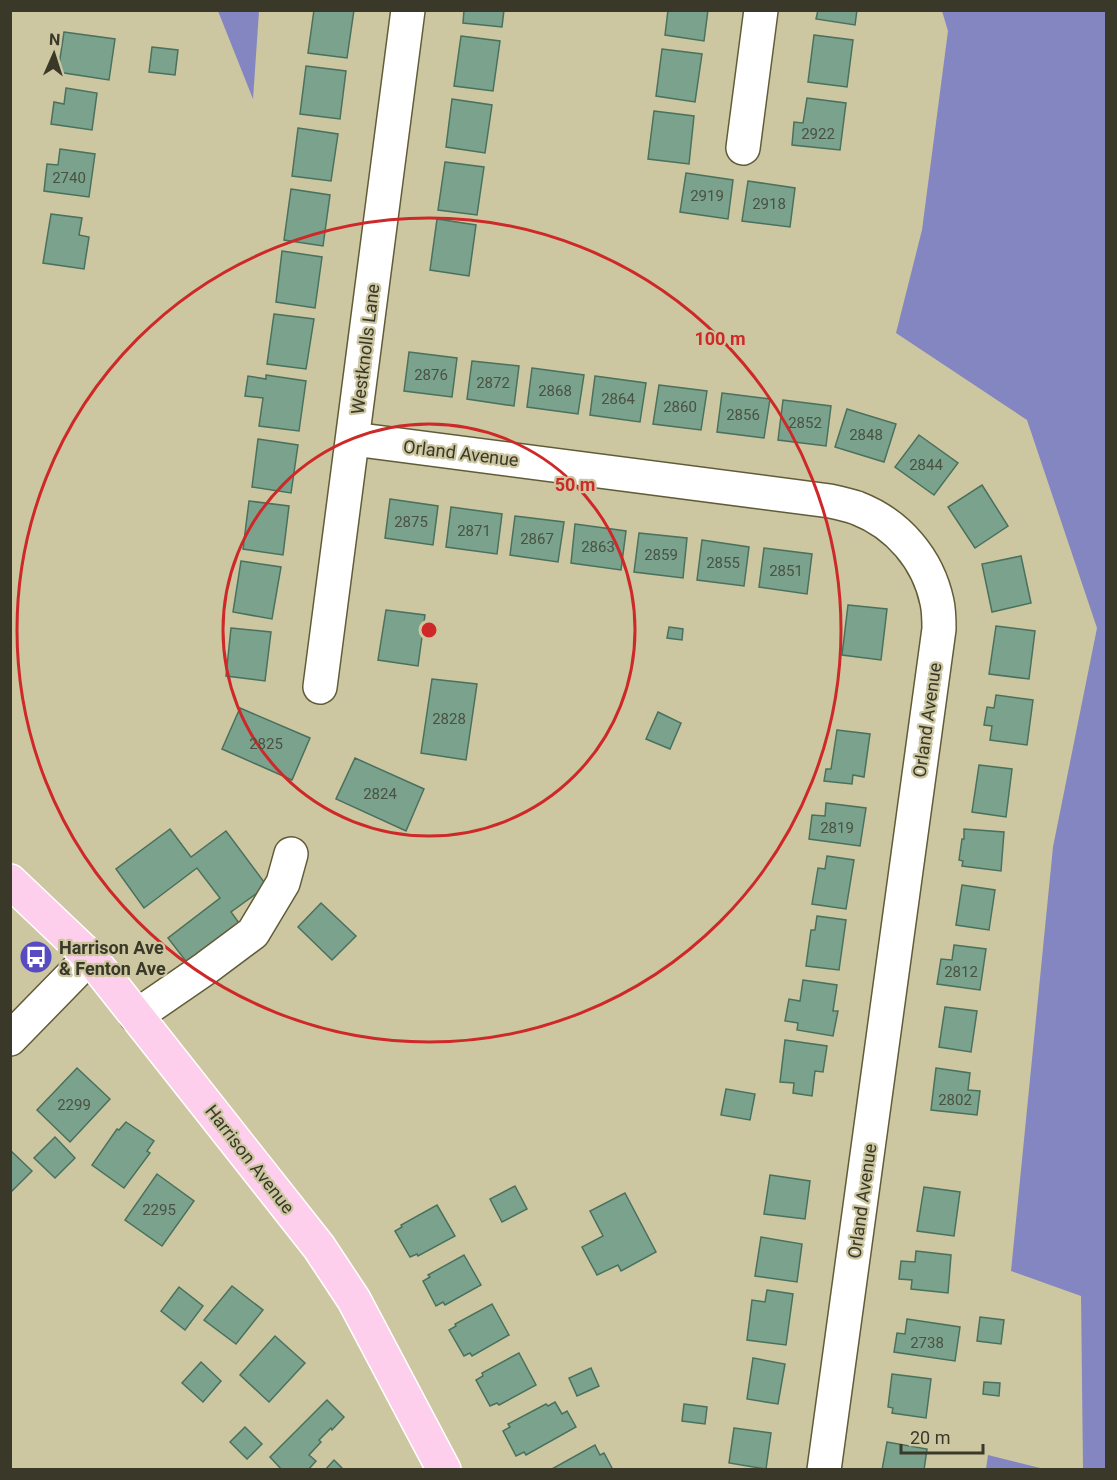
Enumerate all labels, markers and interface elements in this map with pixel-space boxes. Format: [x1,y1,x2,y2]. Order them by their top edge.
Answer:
north arrow [24,24,84,84]
text: N [49,30,61,49]
house number: 2922 [801,125,835,143]
house number: 2740 [52,169,86,187]
house number: 2919 [690,187,724,205]
house number: 2918 [752,195,786,213]
street label: Westknolls Lane [347,283,383,415]
text: 100 m [694,328,746,349]
house number: 2876 [414,366,448,384]
house number: 2872 [476,374,510,392]
house number: 2868 [538,382,572,400]
house number: 2864 [601,390,635,408]
house number: 2860 [663,398,697,416]
house number: 2856 [726,406,760,424]
house number: 2852 [788,414,822,432]
house number: 2848 [849,426,883,444]
street label: Orland Avenue [402,436,520,470]
house number: 2844 [909,456,943,474]
text: 50 m [555,474,595,495]
house number: 2875 [394,513,428,531]
house number: 2871 [457,522,491,540]
house number: 2867 [520,530,554,548]
house number: 2863 [581,538,615,556]
house number: 2859 [644,546,678,564]
house number: 2855 [706,554,740,572]
house number: 2851 [769,562,803,580]
centre of rings [419,620,439,640]
street label: Orland Avenue [909,661,945,779]
house number: 2828 [432,710,466,728]
house number: 2825 [249,735,283,753]
house number: 2824 [363,785,397,803]
house number: 2819 [820,819,854,837]
place label: Harrison Ave & Fenton Ave [59,937,166,979]
bus stop icon: Harrison Ave & Fenton Ave [18,939,54,975]
house number: 2812 [944,963,978,981]
house number: 2802 [938,1091,972,1109]
house number: 2299 [57,1096,91,1114]
street label: Harrison Avenue [201,1101,299,1217]
street label: Orland Avenue [844,1142,880,1260]
house number: 2295 [142,1201,176,1219]
house number: 2738 [910,1334,944,1352]
scale bar [901,1417,984,1455]
text: 20 m [910,1427,950,1448]

